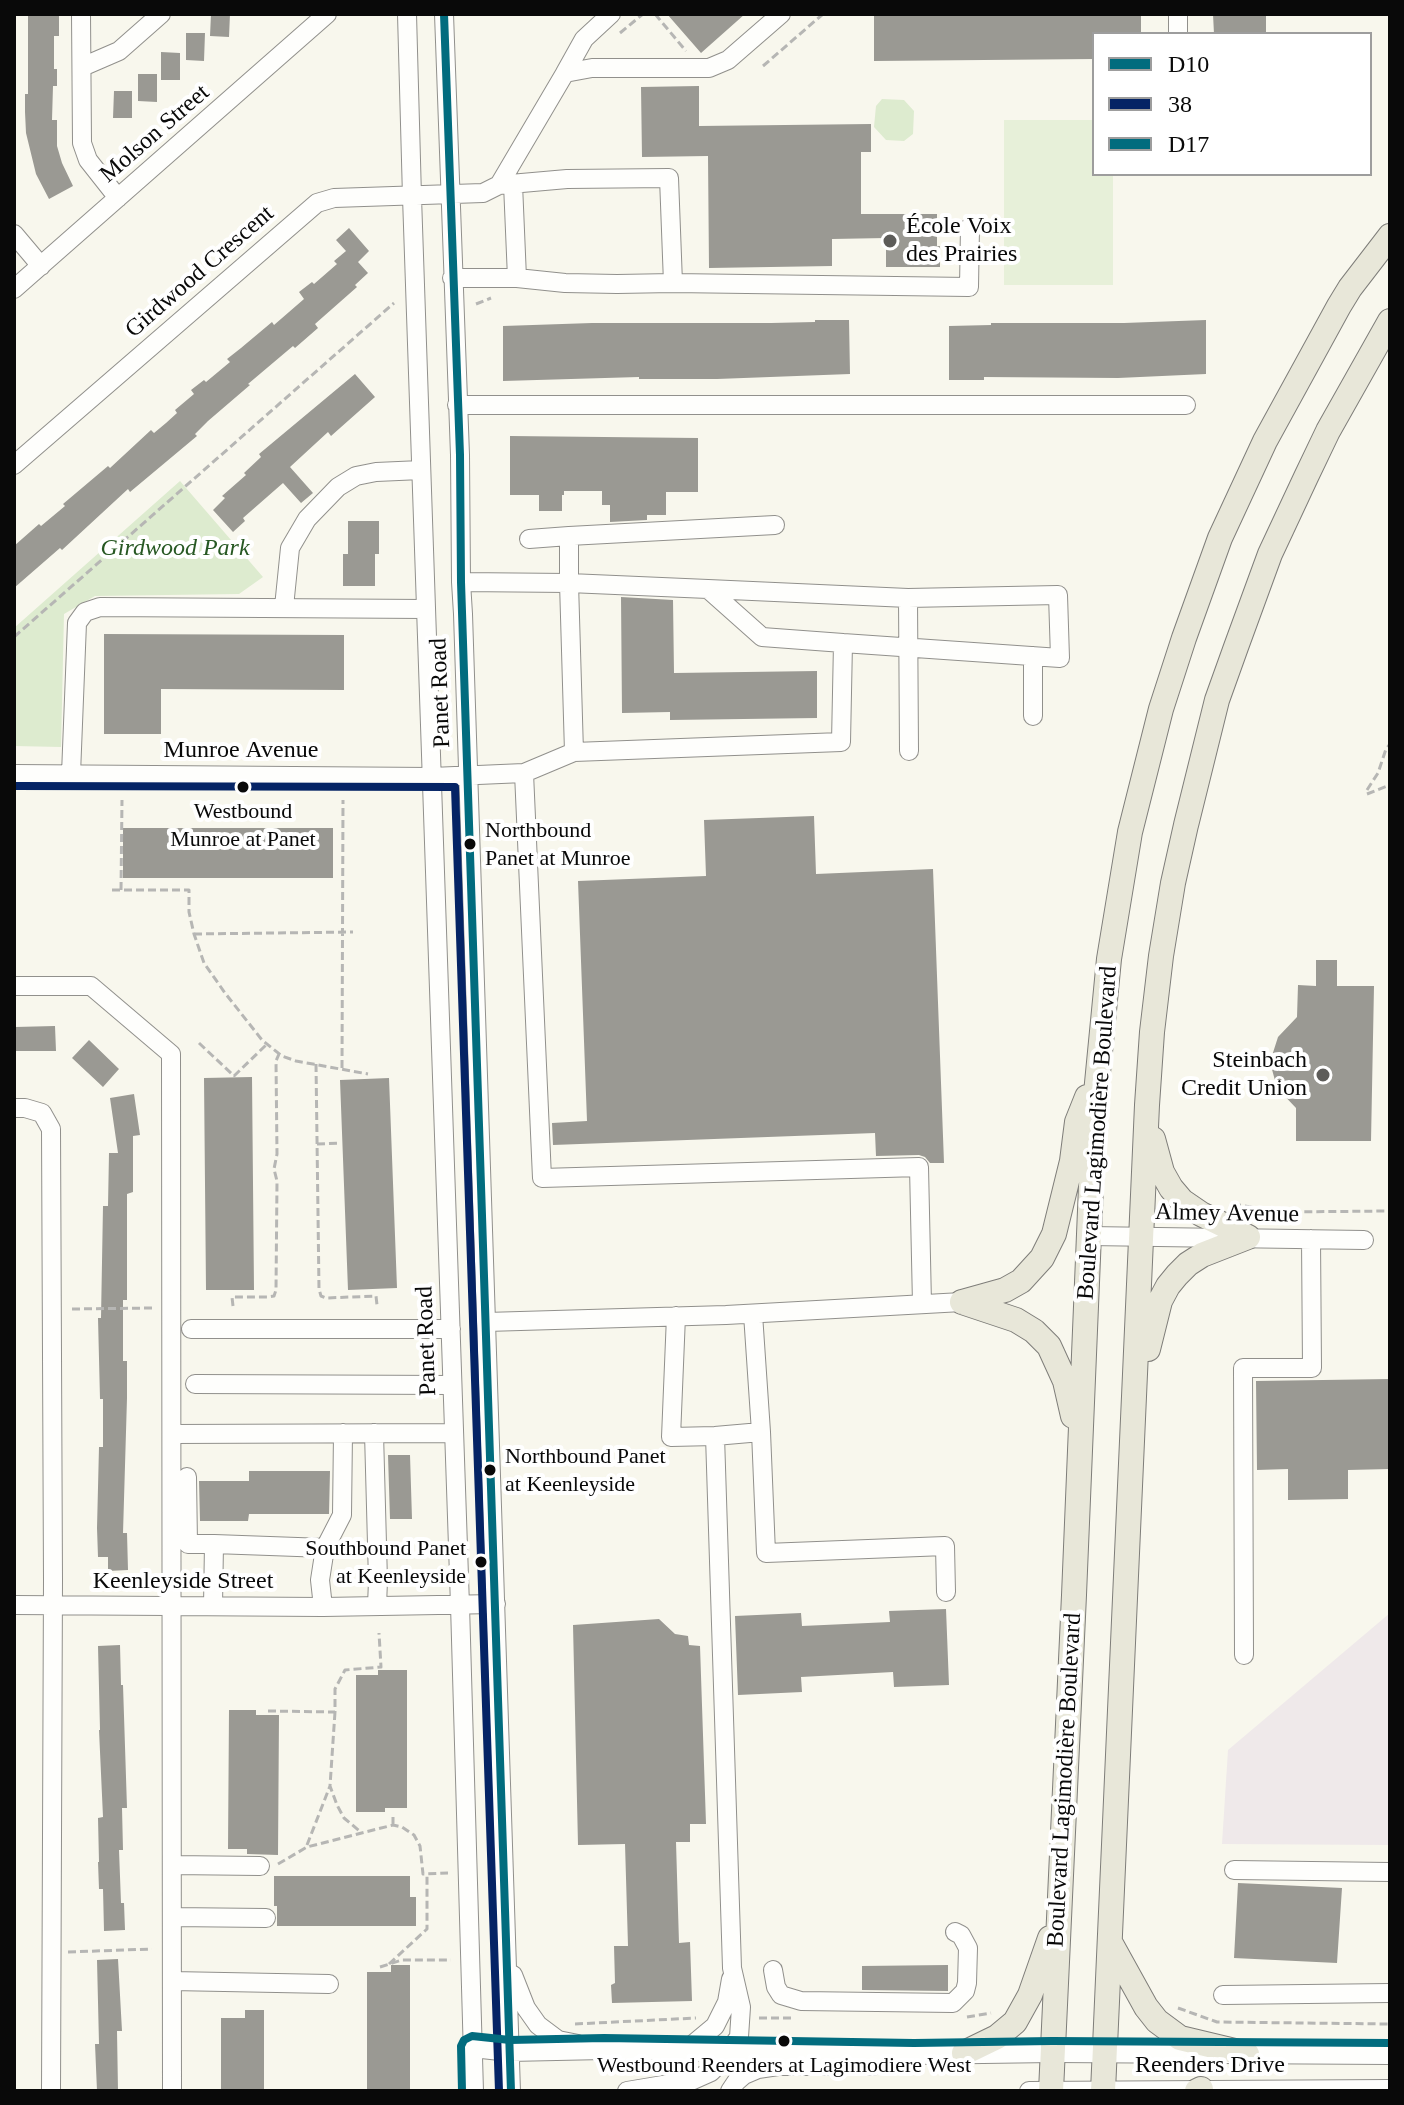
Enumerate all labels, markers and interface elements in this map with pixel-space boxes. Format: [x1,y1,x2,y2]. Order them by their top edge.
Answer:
legend [1092,32,1372,176]
text: D10 [1168,51,1209,77]
street label: Molson Street [94,79,216,189]
text: 38 [1168,91,1192,117]
text: D17 [1168,131,1209,157]
street label: Girdwood Crescent [120,200,280,344]
place label: École Voix des Prairies [906,213,1017,269]
marker: École Voix des Prairies [881,232,899,250]
park label: Girdwood Park [100,535,250,563]
street label: Panet Road [425,638,457,748]
street label: Munroe Avenue [164,737,318,765]
marker: Westbound Munroe at Panet [235,779,251,795]
place label: Westbound Munroe at Panet [170,799,316,850]
place label: Northbound Panet at Munroe [485,818,630,870]
marker: Northbound Panet at Munroe [462,836,478,852]
street label: Boulevard Lagimodière Boulevard [1072,965,1124,1301]
place label: Steinbach Credit Union [1181,1047,1307,1103]
marker: Steinbach Credit Union [1314,1066,1332,1084]
street label: Almey Avenue [1155,1198,1299,1230]
street label: Panet Road [411,1286,443,1396]
place label: Northbound Panet at Keenleyside [505,1444,666,1496]
marker: Northbound Panet at Keenleyside [482,1462,498,1478]
place label: Southbound Panet at Keenleyside [305,1536,466,1588]
marker: Southbound Panet at Keenleyside [473,1554,489,1570]
street label: Keenleyside Street [93,1568,273,1596]
street label: Boulevard Lagimodière Boulevard [1042,1612,1088,1948]
marker: Westbound Reenders at Lagimodiere West [776,2033,792,2049]
street label: Reenders Drive [1135,2052,1285,2080]
place label: Westbound Reenders at Lagimodiere West [597,2053,971,2079]

